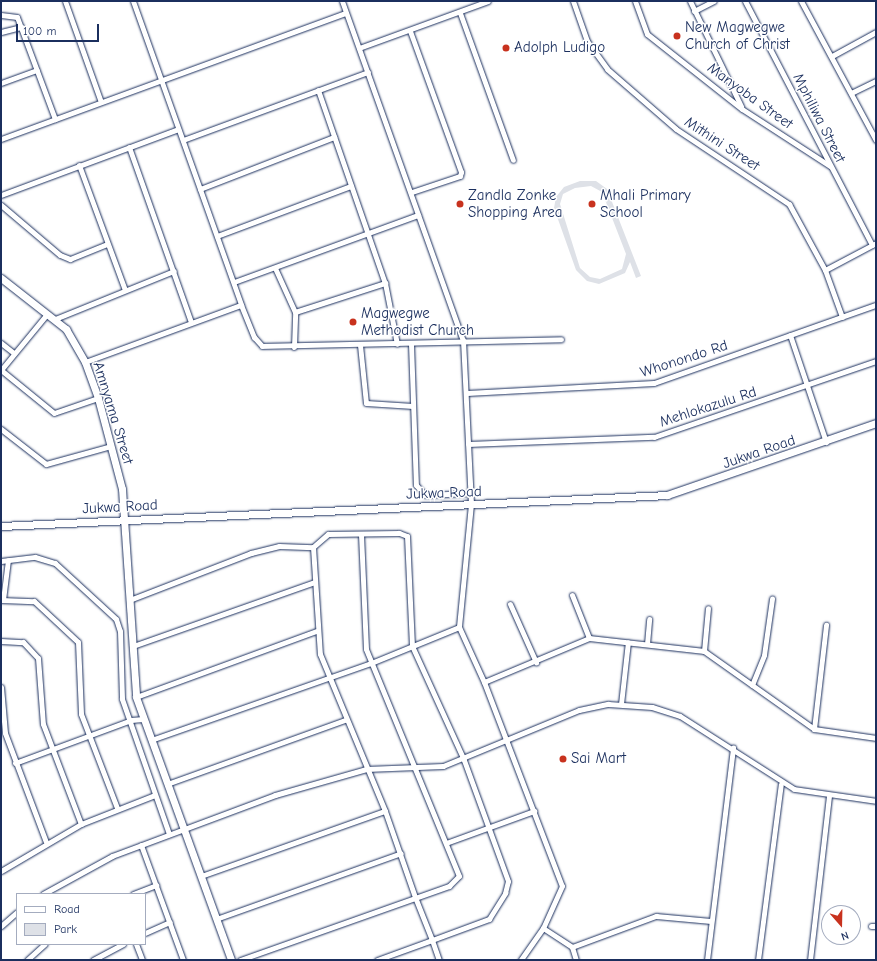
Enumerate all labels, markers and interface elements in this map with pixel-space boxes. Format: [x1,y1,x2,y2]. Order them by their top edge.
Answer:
scale bar [18,16,101,42]
place label: New Magwegwe Church of Christ [685,18,790,53]
text: 100 m [23,24,56,38]
marker: New Magwegwe Church of Christ [672,31,682,41]
place label: Adolph Ludigo [514,39,605,57]
marker: Adolph Ludigo [501,43,511,53]
street label: Manyoba Street [704,59,796,133]
street label: Mphiliwa Street [789,70,849,166]
street label: Mithini Street [681,113,763,175]
place label: Zandla Zonke Shopping Area [468,186,562,221]
place label: Mhali Primary School [600,186,691,221]
marker: Zandla Zonke Shopping Area [455,199,465,209]
marker: Mhali Primary School [587,199,597,209]
place label: Magwegwe Methodist Church [361,304,474,339]
marker: Magwegwe Methodist Church [348,317,358,327]
street label: Whonondo Rd [638,336,730,382]
street label: Amnyama Street [89,360,137,466]
street label: Mehlokazulu Rd [657,383,759,431]
street label: Jukwa Road [720,431,798,473]
street label: Jukwa Road [406,483,482,503]
street label: Jukwa Road [82,496,158,518]
place label: Sai Mart [571,750,626,768]
marker: Sai Mart [558,754,568,764]
legend [16,893,146,945]
text: Road [54,902,80,916]
north arrow [821,905,861,945]
text: Park [54,922,77,936]
text: N [839,928,851,943]

